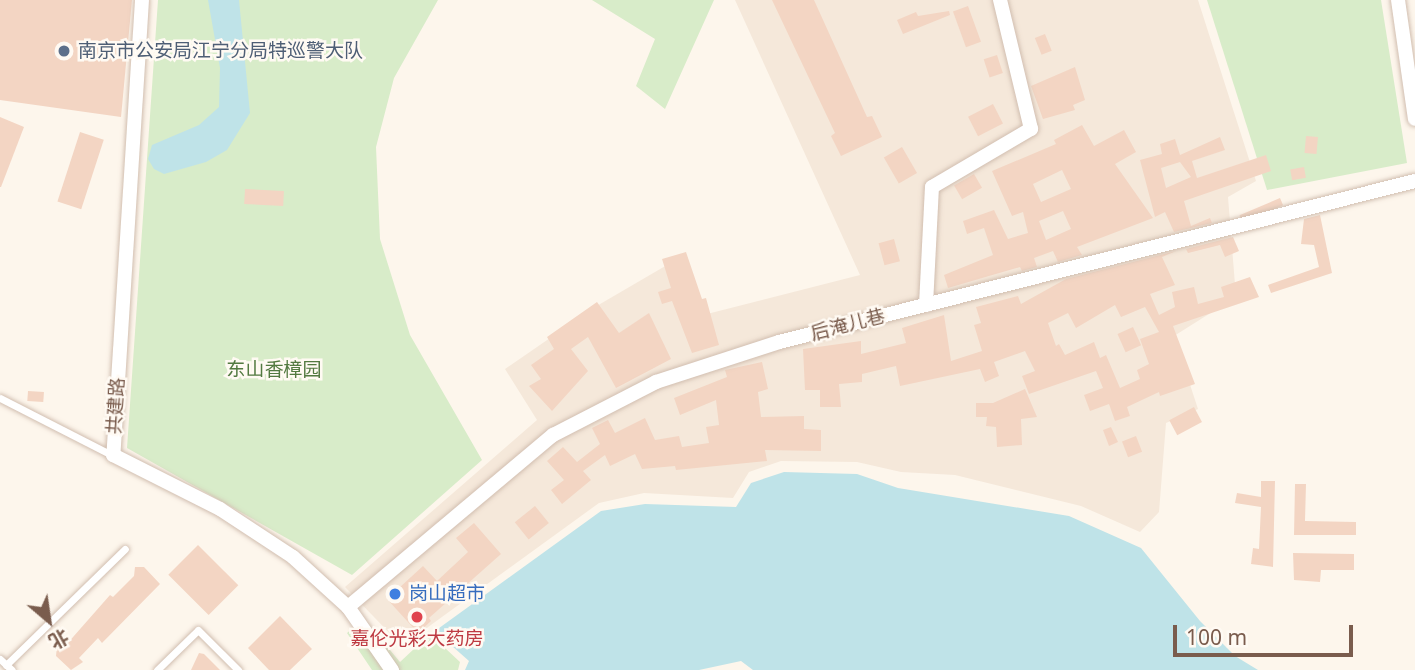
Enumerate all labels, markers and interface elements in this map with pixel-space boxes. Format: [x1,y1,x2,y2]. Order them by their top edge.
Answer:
place label: 南京市公安局江宁分局特巡警大队 [78,40,363,62]
marker: 南京市公安局江宁分局特巡警大队 [56,43,72,59]
street label: 后淹儿巷 [808,305,888,345]
park label: 东山香樟园 [227,359,321,381]
street label: 共建路 [103,377,129,435]
place label: 岗山超市 [409,583,485,605]
north arrow [14,586,84,656]
marker: 岗山超市 [387,586,403,602]
marker: 嘉伦光彩大药房 [409,609,425,625]
scale bar [1177,610,1357,654]
text: 北 [45,623,74,655]
text: 100 m [1186,623,1247,651]
place label: 嘉伦光彩大药房 [351,628,483,650]

